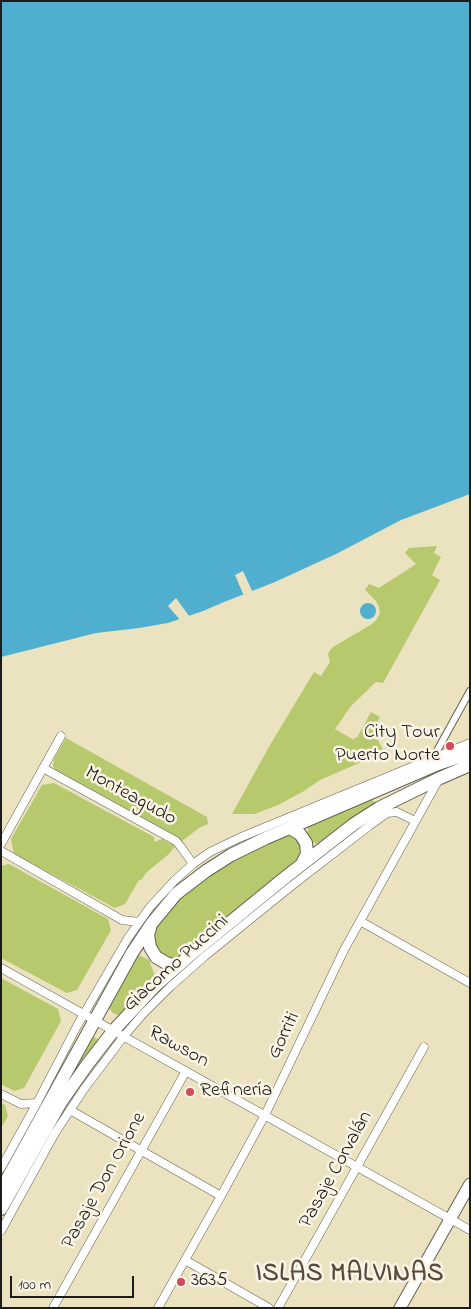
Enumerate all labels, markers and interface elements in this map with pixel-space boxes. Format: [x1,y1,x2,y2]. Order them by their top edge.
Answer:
place label: City Tour Puerto Norte [335,722,440,769]
marker: City Tour Puerto Norte [444,740,456,752]
street label: Monteagudo [80,762,180,832]
street label: Giacomo Puccini [119,910,235,1018]
street label: Gorriti [263,1009,307,1063]
street label: Rawson [144,1022,212,1074]
place label: Refinería [200,1080,272,1104]
marker: Refinería [184,1086,196,1098]
street label: Pasaje Corvalán [295,1108,379,1232]
street label: Pasaje Don Orione [58,1109,152,1253]
district label: ISLAS MALVINAS [254,1261,446,1291]
scale bar [12,1266,136,1298]
place label: 3635 [191,1270,228,1294]
text: 100 m [18,1274,51,1296]
marker: 3635 [175,1276,187,1288]

